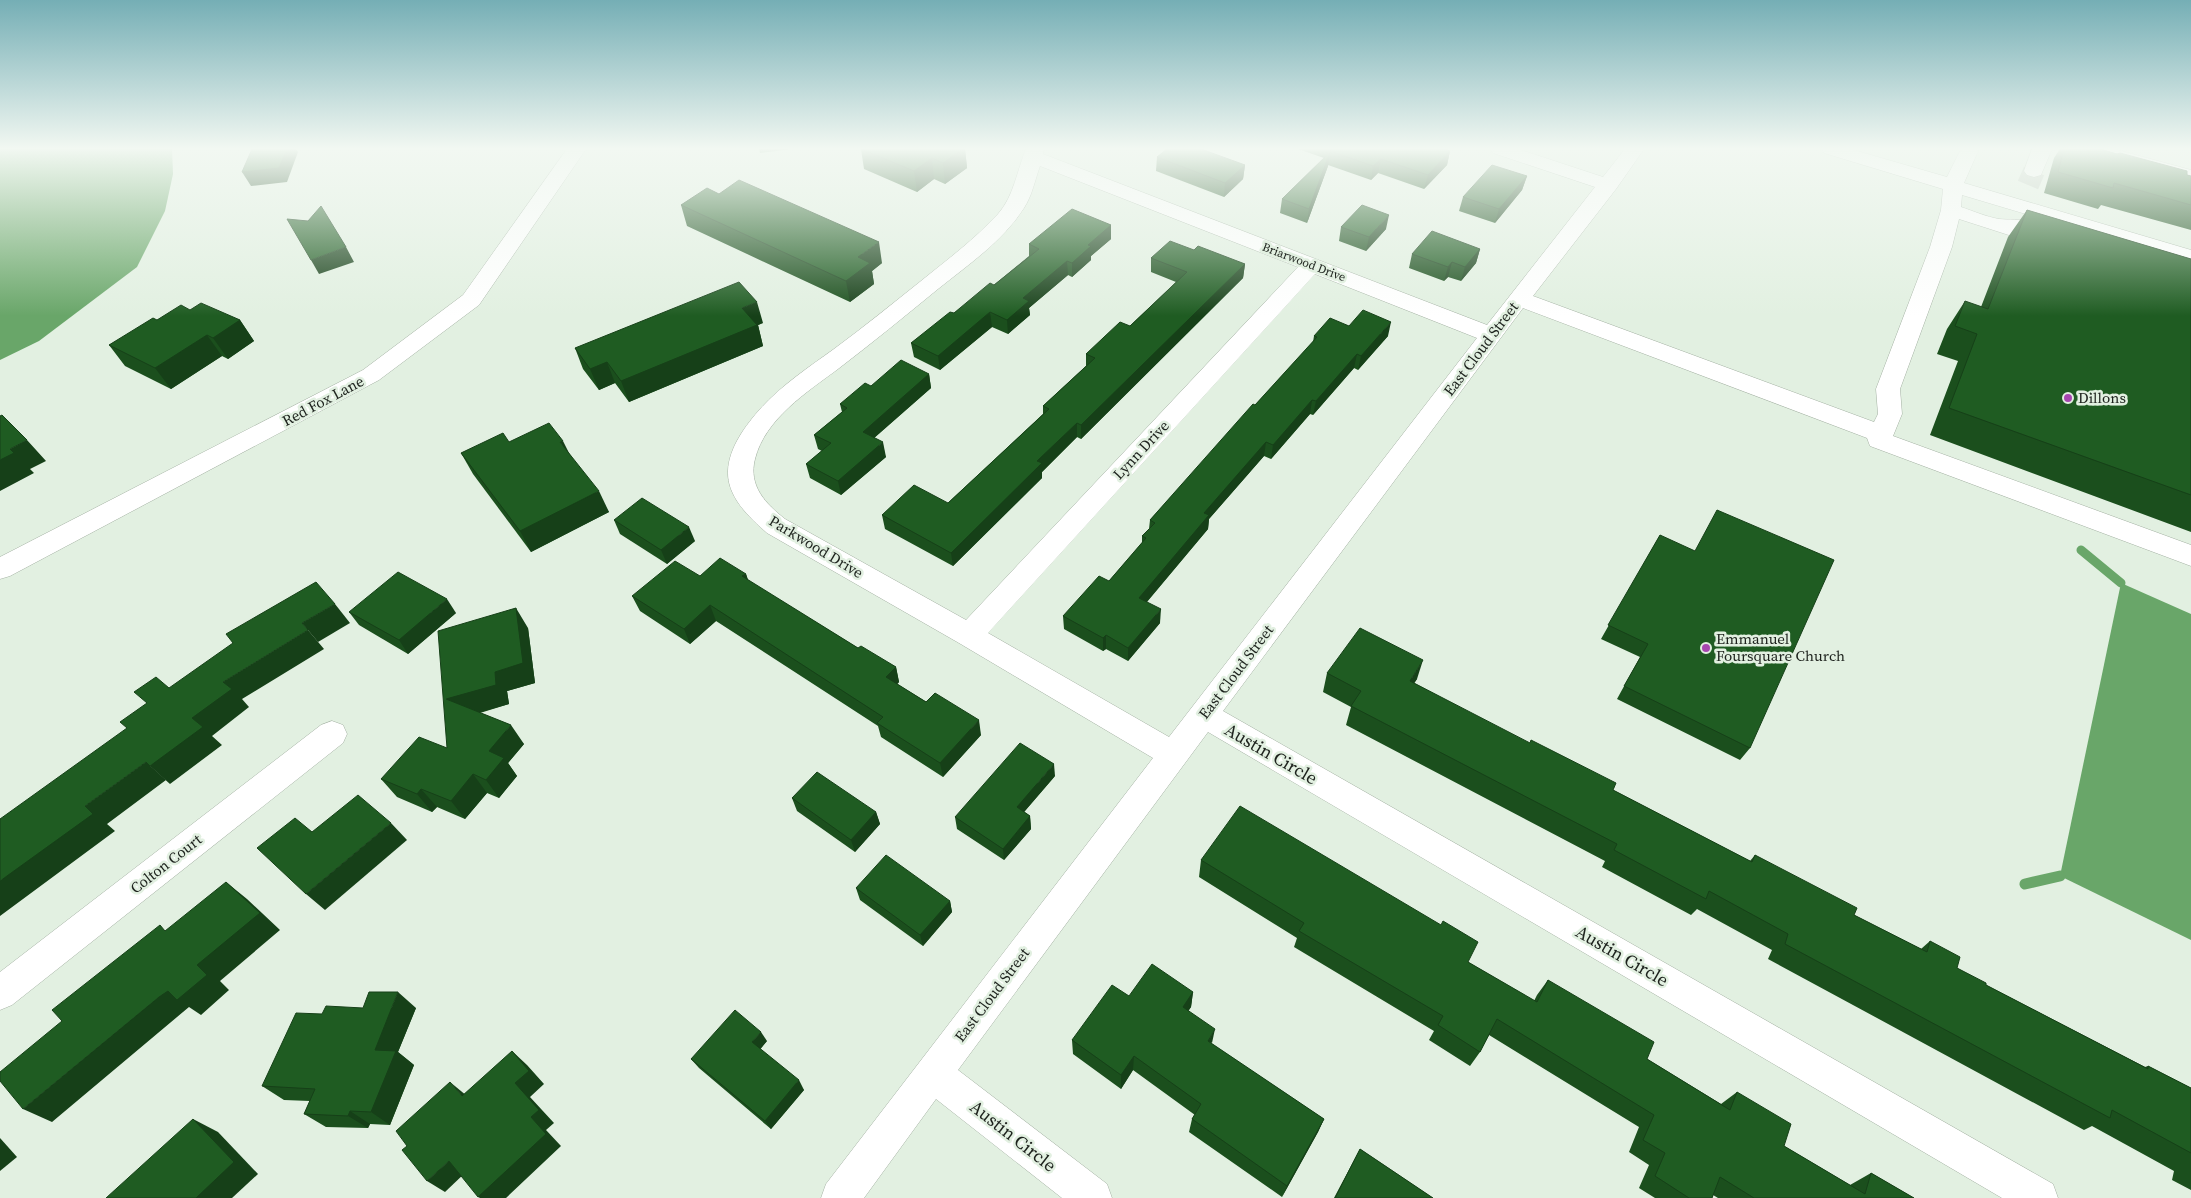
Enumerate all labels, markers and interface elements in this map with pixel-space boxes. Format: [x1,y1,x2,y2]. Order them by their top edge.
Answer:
street label: Briarwood Drive [1260,239,1348,285]
street label: East Cloud Street [1438,297,1523,400]
street label: Red Fox Lane [278,370,368,431]
place label: Dillons [2078,387,2126,408]
marker: Dillons [2062,392,2074,404]
street label: Lynn Drive [1108,415,1174,484]
street label: Parkwood Drive [765,510,868,583]
street label: East Cloud Street [1193,620,1278,723]
place label: Emmanuel Foursquare Church [1716,628,1845,666]
marker: Emmanuel Foursquare Church [1700,642,1712,654]
street label: Austin Circle [1220,717,1322,790]
street label: Colton Court [126,829,206,898]
street label: Austin Circle [1571,919,1673,992]
street label: East Cloud Street [949,943,1034,1046]
street label: Austin Circle [965,1094,1062,1177]

